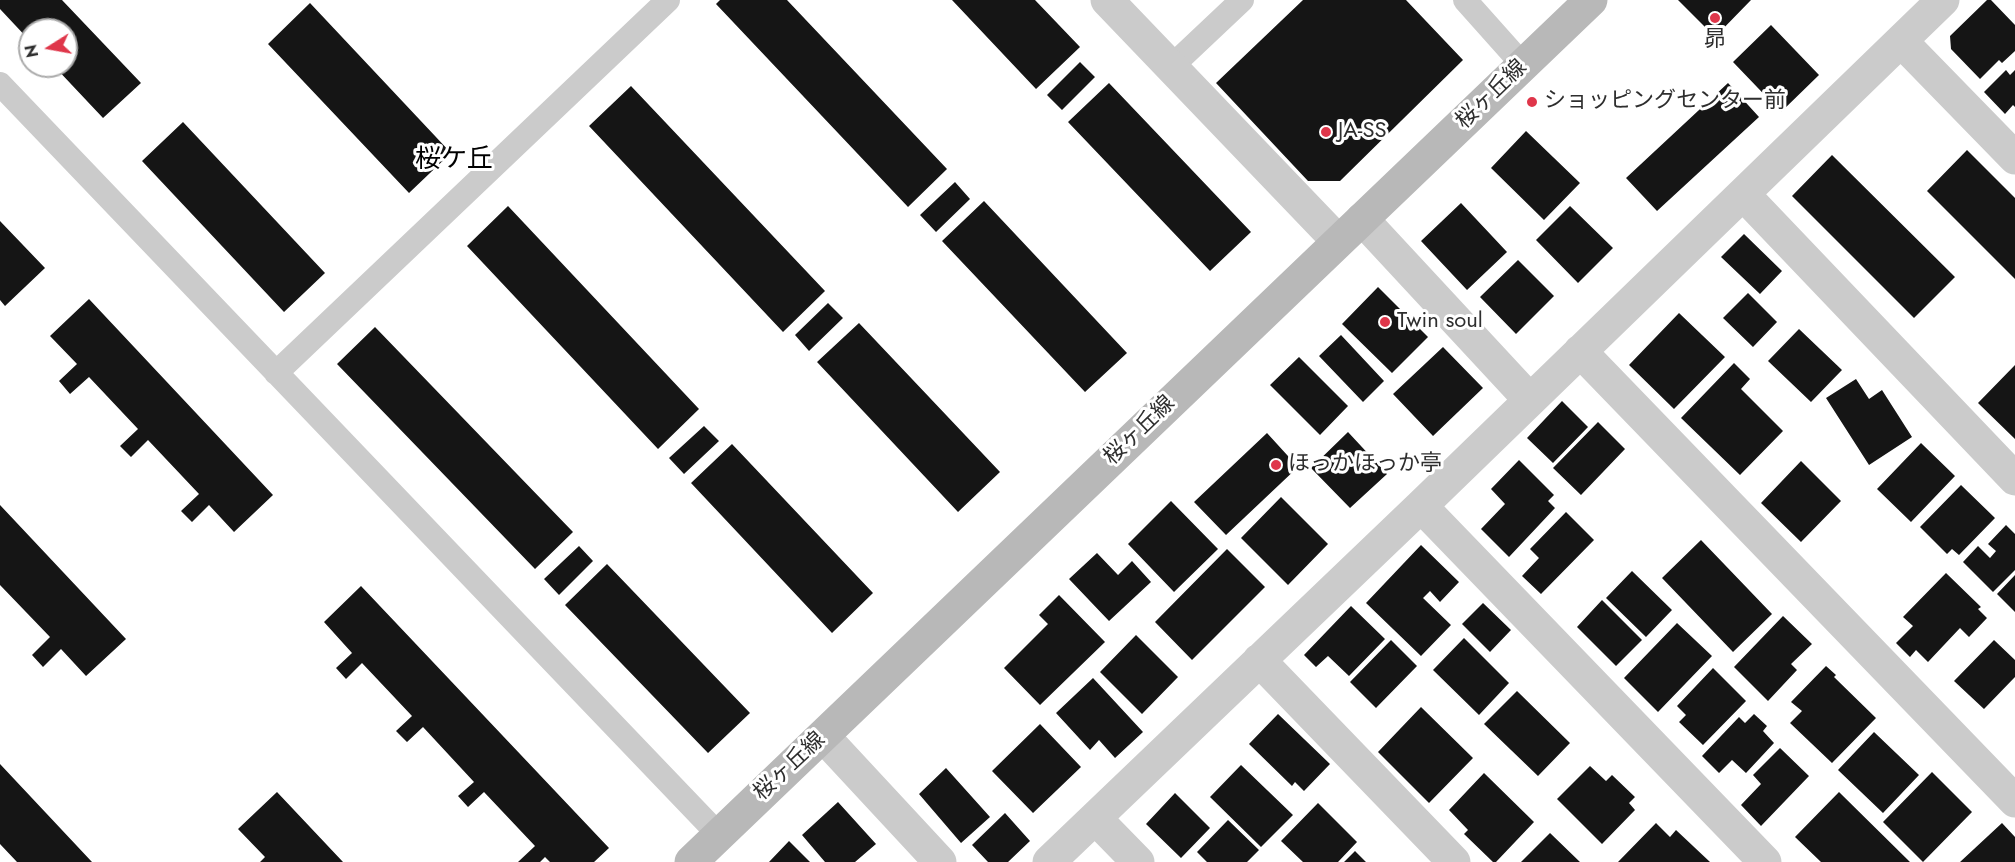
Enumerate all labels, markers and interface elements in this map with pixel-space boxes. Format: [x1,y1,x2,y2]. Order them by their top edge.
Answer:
marker: 昴 [1708,11,1722,25]
north arrow [18,18,78,78]
place label: 昴 [1704,28,1726,54]
text: N [19,43,44,60]
street label: 桜ヶ丘線 [1451,55,1533,135]
place label: ショッピングセンター前 [1544,89,1786,115]
marker: ショッピングセンター前 [1525,95,1539,109]
place label: JA-SS [1338,119,1387,145]
marker: JA-SS [1319,125,1333,139]
district label: 桜ケ丘 [415,145,493,177]
place label: Twin soul [1397,309,1483,335]
marker: Twin soul [1378,315,1392,329]
street label: 桜ヶ丘線 [1099,391,1181,471]
place label: ほっかほっか亭 [1288,452,1442,478]
marker: ほっかほっか亭 [1269,458,1283,472]
street label: 桜ヶ丘線 [749,727,831,807]

